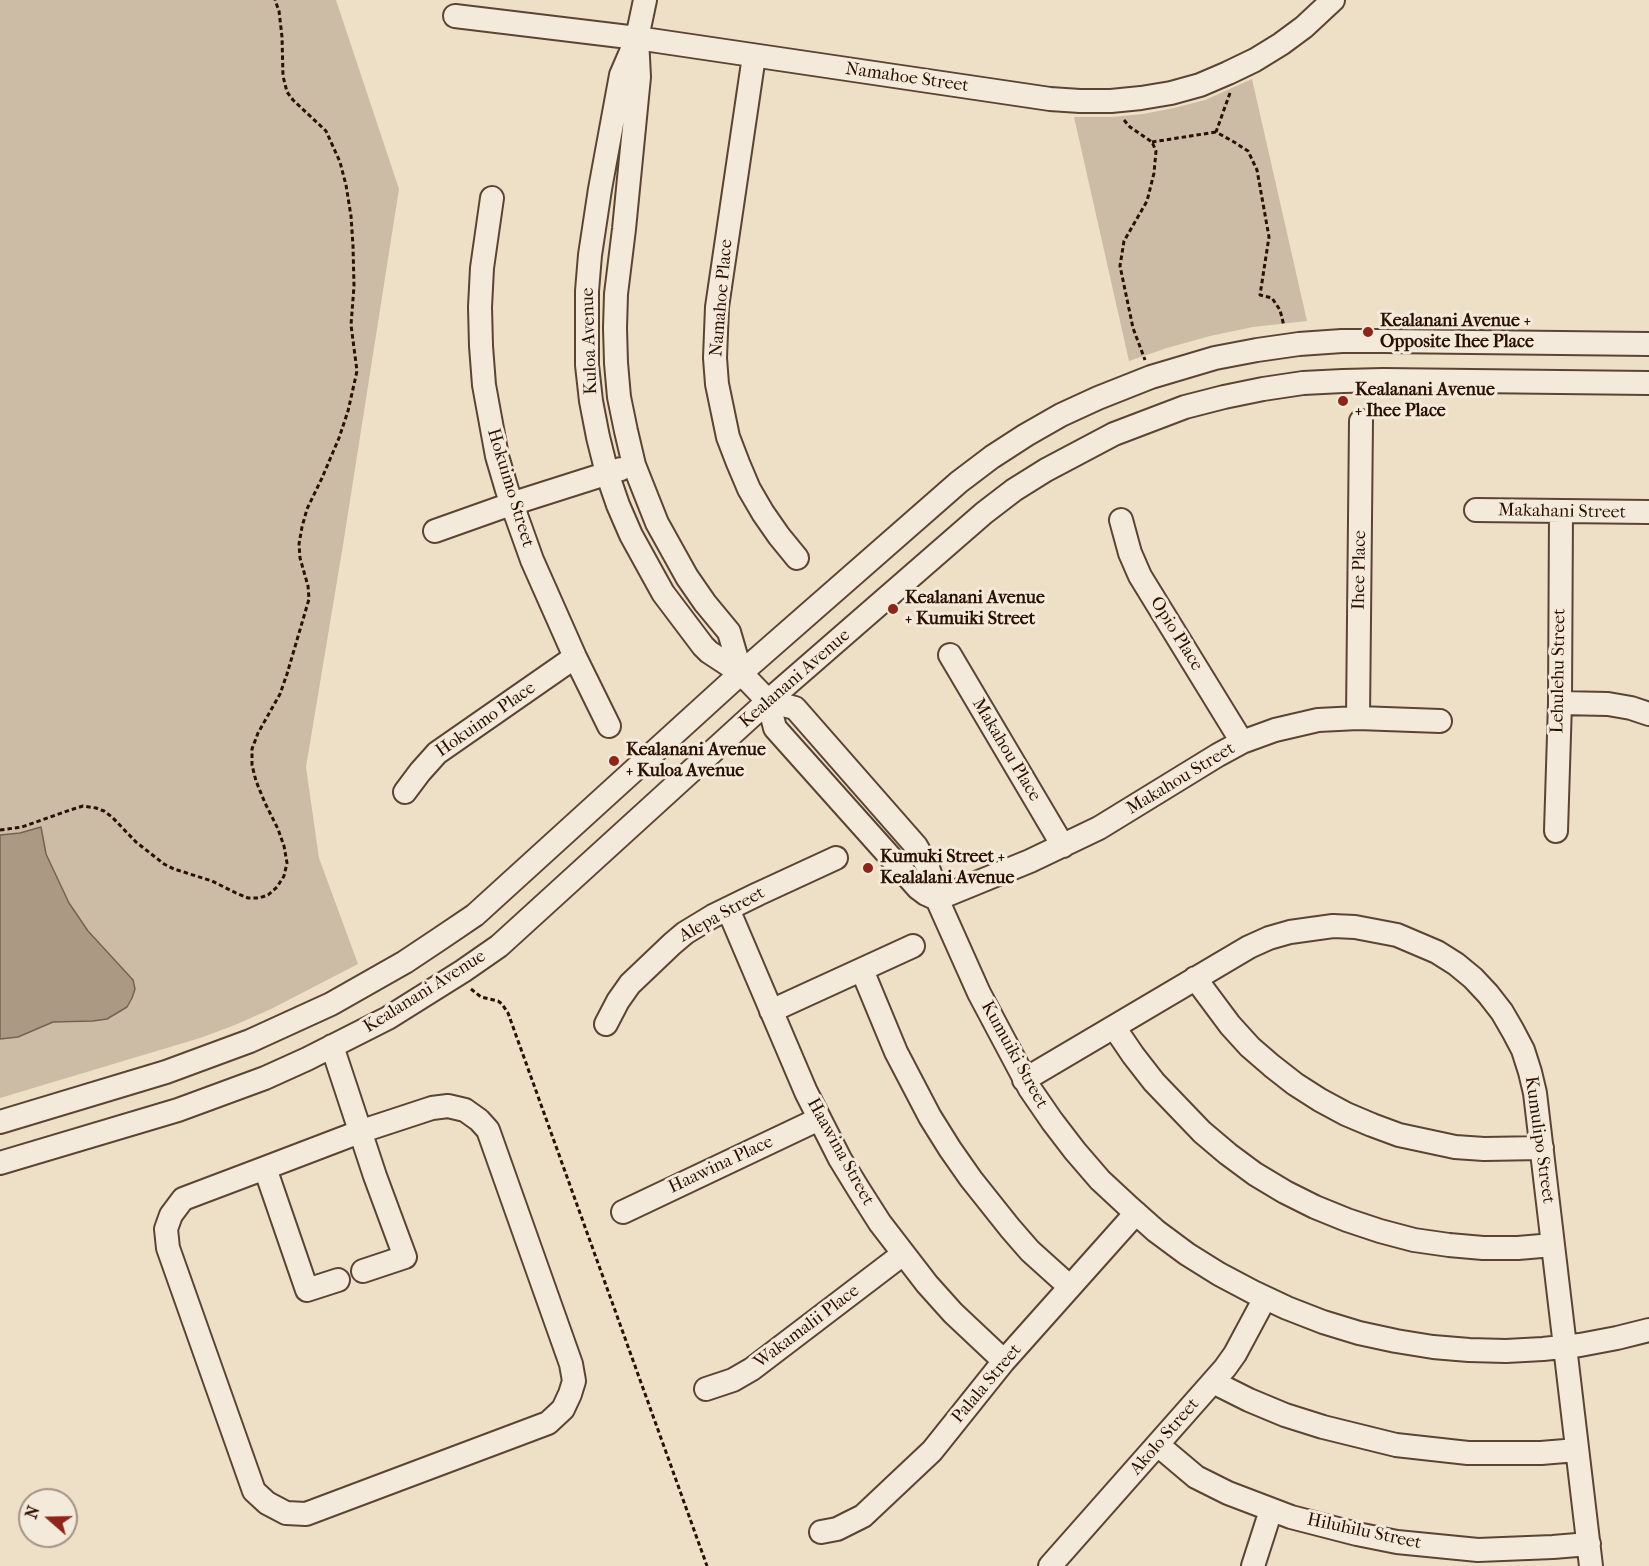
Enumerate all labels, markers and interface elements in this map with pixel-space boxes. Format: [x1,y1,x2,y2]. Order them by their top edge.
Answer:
street label: Namahoe Street [844,59,970,97]
street label: Namahoe Place [706,238,738,358]
street label: Kuloa Avenue [577,287,603,395]
place label: Kealanani Avenue + Opposite Ihee Place [1380,311,1534,354]
marker: Kealanani Avenue + Opposite Ihee Place [1361,325,1375,339]
place label: Kealanani Avenue + Ihee Place [1355,380,1495,422]
marker: Kealanani Avenue + Ihee Place [1336,394,1350,408]
street label: Hokuimo Street [482,426,538,550]
street label: Makahani Street [1498,500,1626,524]
street label: Ihee Place [1349,530,1371,610]
place label: Kealanani Avenue + Kumuiki Street [905,588,1045,630]
street label: Opio Place [1145,593,1207,675]
marker: Kealanani Avenue + Kumuiki Street [886,602,900,616]
street label: Lehulehu Street [1547,608,1571,734]
street label: Kealanani Avenue [735,625,855,733]
street label: Hokuimo Place [432,678,540,762]
street label: Makahou Place [967,695,1045,805]
street label: Makahou Street [1123,738,1239,820]
place label: Kealanani Avenue + Kuloa Avenue [626,740,766,783]
marker: Kealanani Avenue + Kuloa Avenue [607,754,621,768]
place label: Kumuki Street + Kealalani Avenue [880,847,1014,890]
marker: Kumuki Street + Kealalani Avenue [861,861,875,875]
street label: Alepa Street [675,883,769,947]
street label: Kealanani Avenue [360,946,490,1038]
street label: Kumuiki Street [976,998,1052,1112]
street label: Kumulipo Street [1519,1075,1559,1205]
street label: Haawina Street [802,1095,878,1209]
street label: Haawina Place [665,1131,777,1199]
street label: Wakamalii Place [750,1280,864,1374]
street label: Palala Street [948,1340,1026,1428]
street label: Akolo Street [1126,1394,1204,1480]
north arrow [18,1488,78,1548]
text: N [21,1503,43,1521]
street label: Hiluhilu Street [1305,1509,1423,1555]

